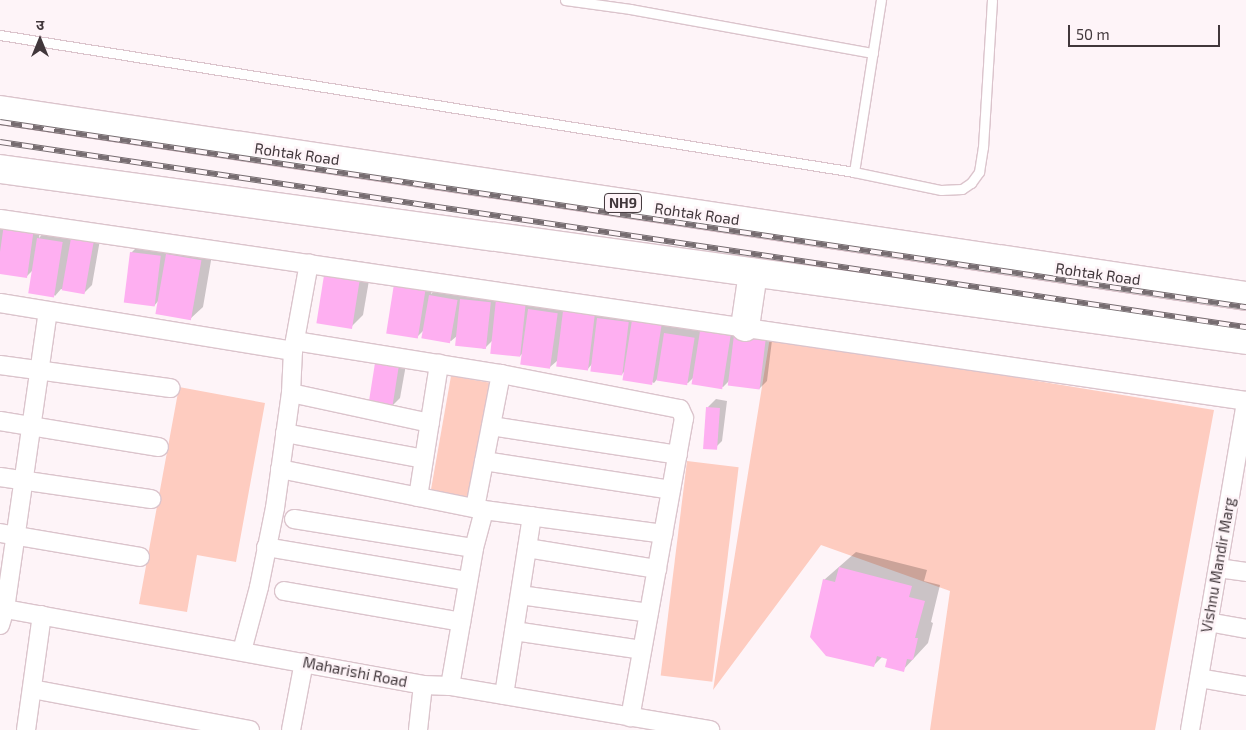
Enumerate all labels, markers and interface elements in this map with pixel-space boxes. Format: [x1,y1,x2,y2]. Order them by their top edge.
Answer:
north arrow [15,15,65,65]
scale bar [1071,15,1224,47]
text: उ [36,16,44,33]
text: 50 m [1076,25,1110,43]
street label: Rohtak Road [253,139,341,169]
road number: NH9 [603,192,643,214]
street label: Rohtak Road [653,199,741,229]
street label: Rohtak Road [1054,259,1142,289]
street label: Vishnu Mandir Marg [1197,496,1239,634]
street label: Maharishi Road [301,653,409,691]

